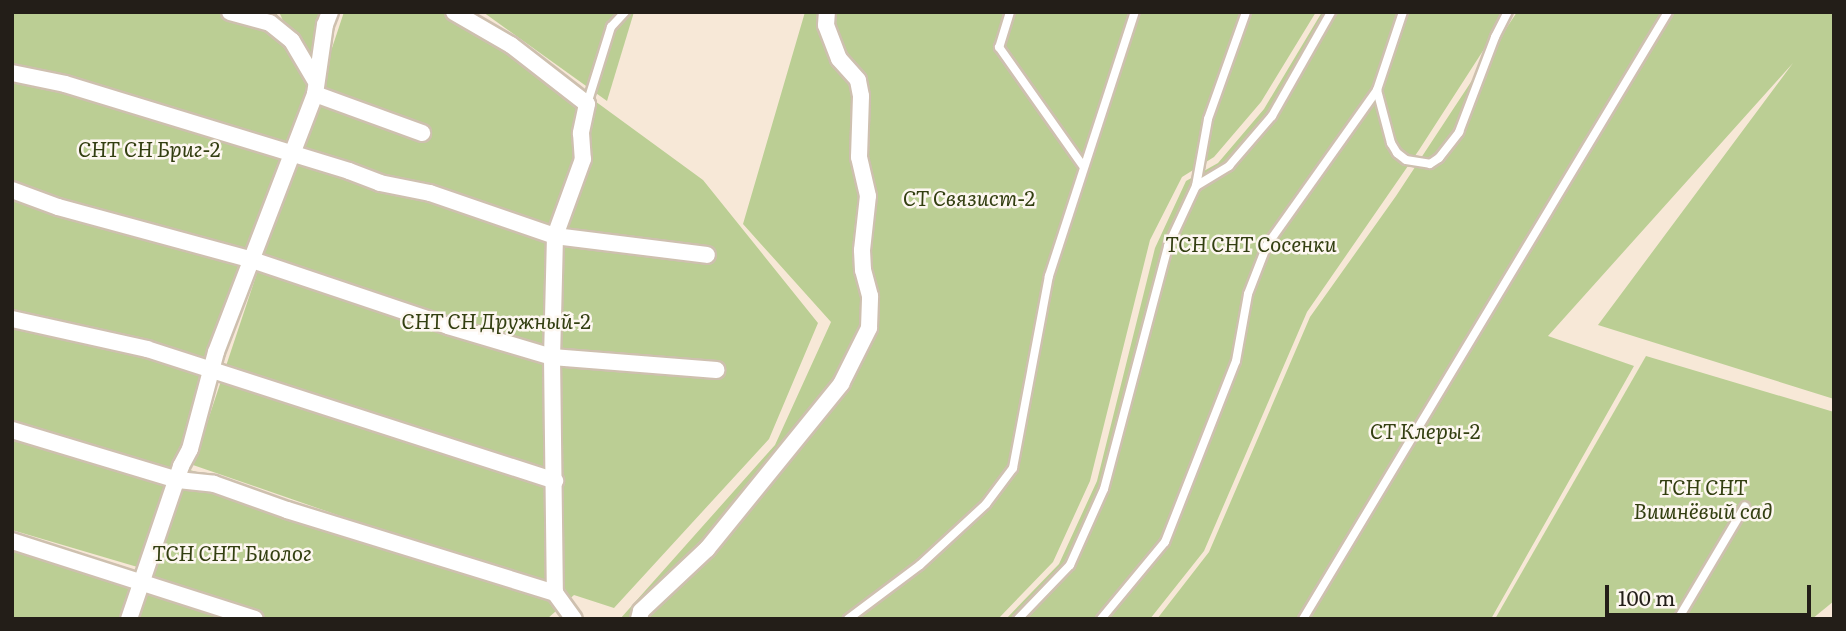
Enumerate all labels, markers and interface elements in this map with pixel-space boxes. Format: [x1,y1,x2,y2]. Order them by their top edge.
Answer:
park label: СНТ СН Бриг-2 [78,135,220,161]
park label: СТ Связист-2 [903,184,1035,210]
park label: ТСН СНТ Сосенки [1165,230,1337,256]
park label: СНТ СН Дружный-2 [401,307,591,333]
park label: СТ Клеры-2 [1370,417,1480,443]
park label: ТСН СНТ Вишнёвый сад [1633,473,1773,523]
park label: ТСН СНТ Биолог [152,539,312,565]
scale bar [1608,572,1814,616]
text: 100 m [1618,581,1675,612]

